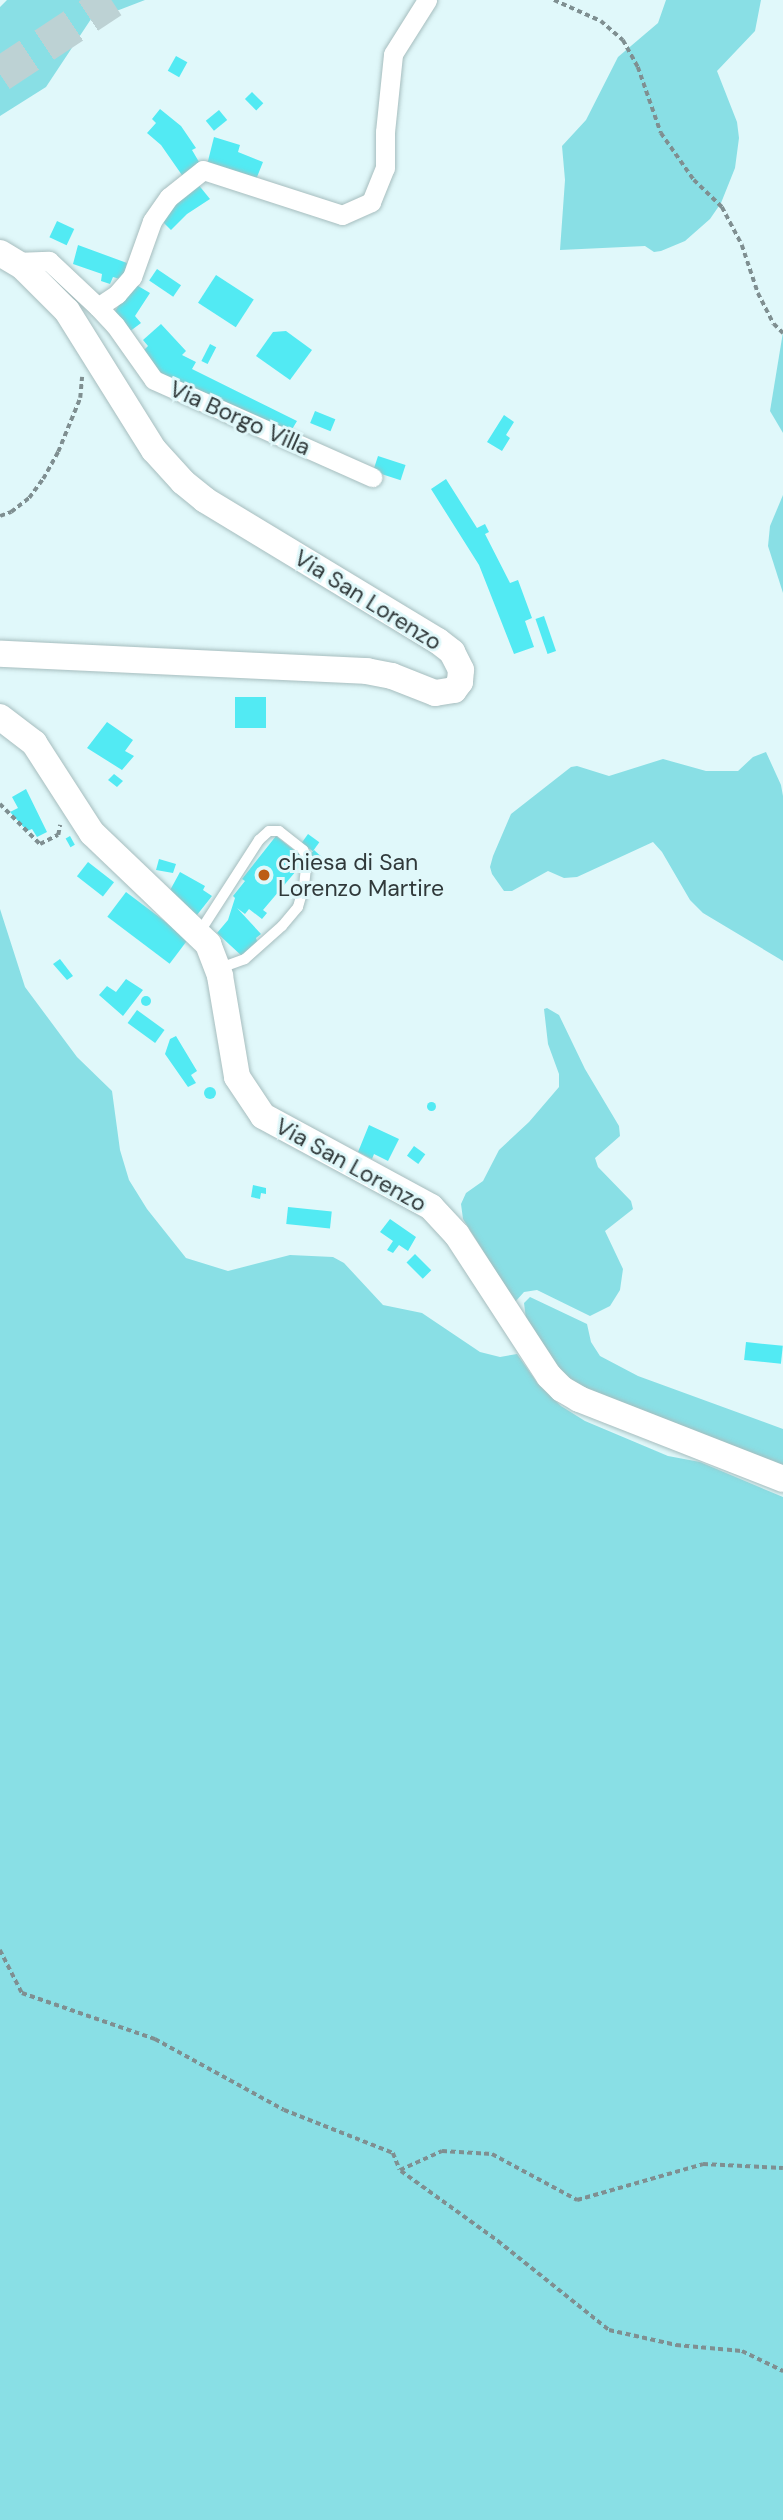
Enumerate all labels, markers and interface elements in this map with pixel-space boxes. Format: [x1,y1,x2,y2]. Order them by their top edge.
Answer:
street label: Via Borgo Villa [165,375,315,461]
street label: Via San Lorenzo [289,544,447,656]
place label: chiesa di San Lorenzo Martire [278,848,444,902]
marker: chiesa di San Lorenzo Martire [256,867,272,883]
street label: Via San Lorenzo [271,1112,431,1218]

